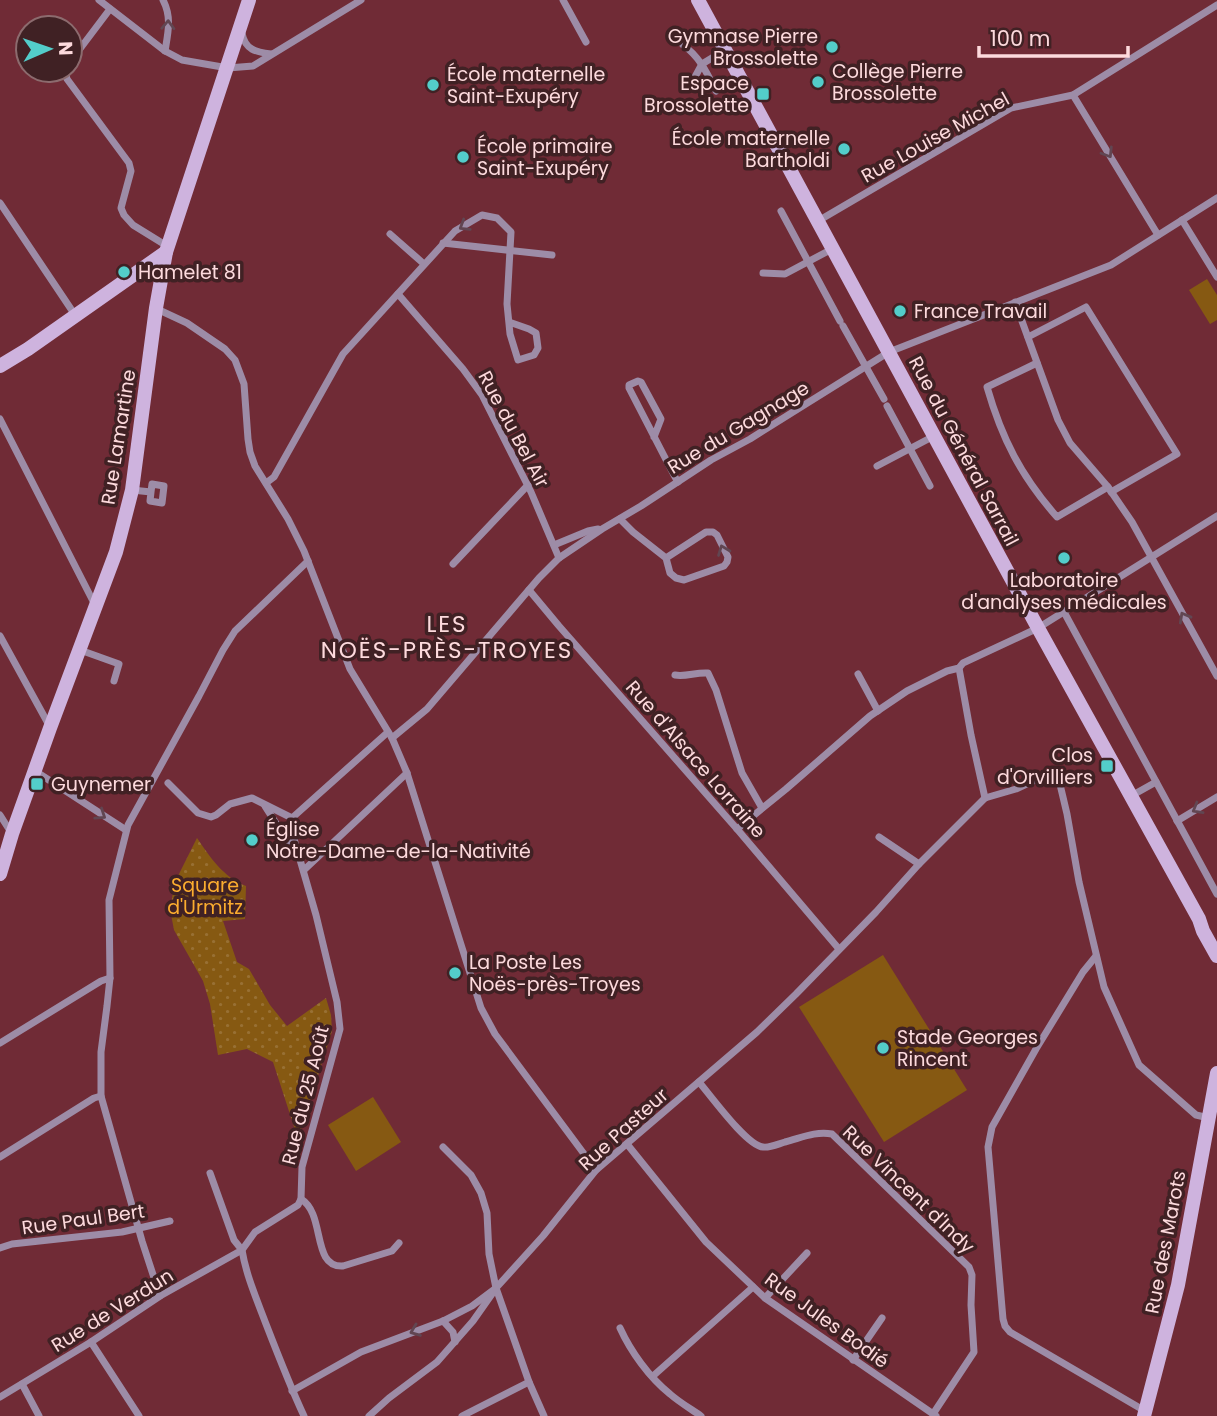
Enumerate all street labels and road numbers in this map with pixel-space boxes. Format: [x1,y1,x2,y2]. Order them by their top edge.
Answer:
street label: Rue Louise Michel [856,85,1014,189]
street label: Rue du Général Sarrail [902,352,1025,551]
street label: Rue du Bel Air [472,366,556,492]
street label: Rue Lamartine [94,367,143,507]
street label: Rue du Gagnage [662,374,814,480]
street label: Rue d'Alsace Lorraine [619,675,772,844]
street label: Rue du 25 Août [275,1023,336,1168]
street label: Rue Pasteur [573,1082,674,1177]
street label: Rue Vincent d'Indy [837,1119,981,1260]
street label: Rue des Marots [1138,1168,1193,1316]
street label: Rue Paul Bert [20,1198,146,1241]
street label: Rue de Verdun [46,1262,178,1359]
street label: Rue Jules Bodié [759,1266,894,1375]

